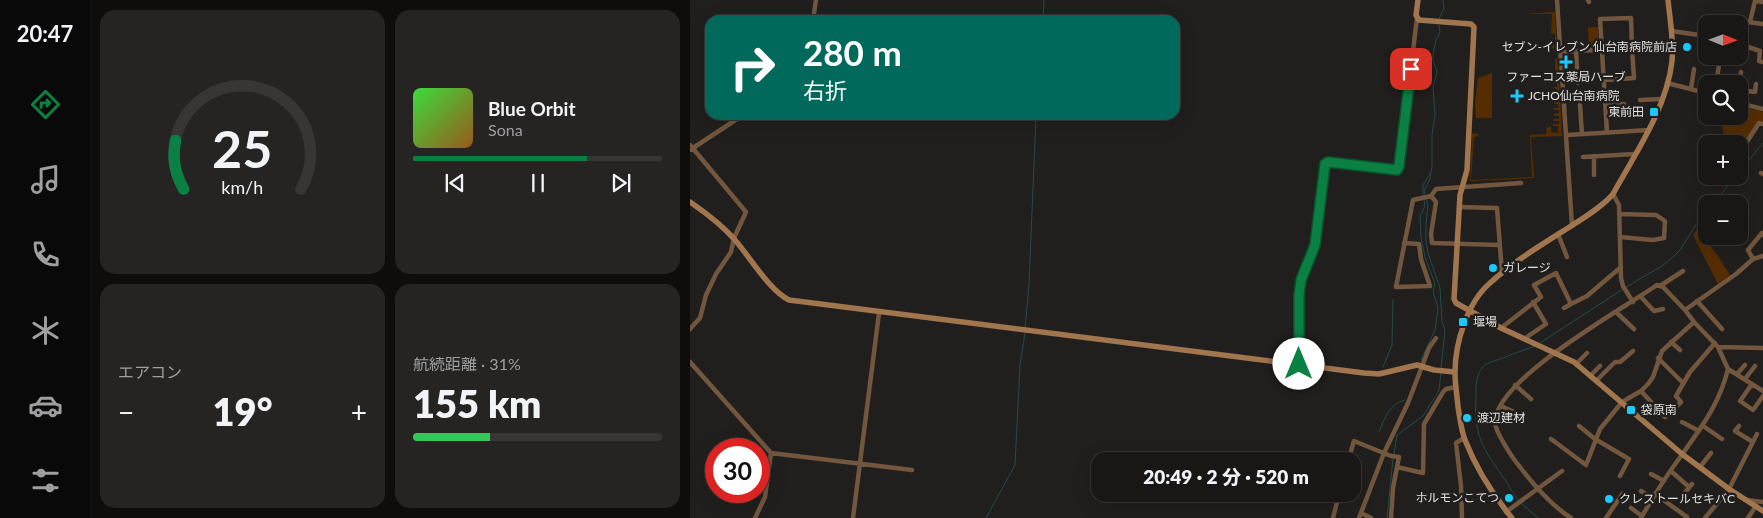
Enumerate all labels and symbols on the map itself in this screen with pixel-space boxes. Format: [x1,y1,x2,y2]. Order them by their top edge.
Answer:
north arrow [1698,15,1748,65]
place label: セブン-イレブン 仙台南病院前店 [1501,39,1677,54]
marker: セブン-イレブン 仙台南病院前店 [1681,41,1693,53]
pin [1390,48,1432,90]
marker: ファーコス薬局ハーブ [1560,56,1572,68]
place label: ファーコス薬局ハーブ [1506,69,1626,84]
place label: JCHO仙台南病院 [1528,88,1620,103]
marker: JCHO仙台南病院 [1510,89,1524,103]
place label: 東前田 [1608,104,1644,119]
marker: 東前田 [1648,106,1660,118]
place label: ガレージ [1503,260,1551,275]
marker: ガレージ [1487,262,1499,274]
place label: 堰場 [1473,314,1497,329]
marker: 堰場 [1457,316,1469,328]
position arrow [1272,337,1324,389]
place label: 袋原南 [1640,402,1677,417]
marker: 袋原南 [1625,404,1637,416]
place label: 渡辺建材 [1477,410,1525,425]
marker: 渡辺建材 [1461,412,1473,424]
speed limit sign: 30 [705,438,770,503]
place label: ホルモンこてつ [1415,490,1499,505]
place label: クレストールセキバC [1619,491,1735,506]
marker: ホルモンこてつ [1503,492,1515,504]
marker: クレストールセキバC [1603,493,1615,505]

